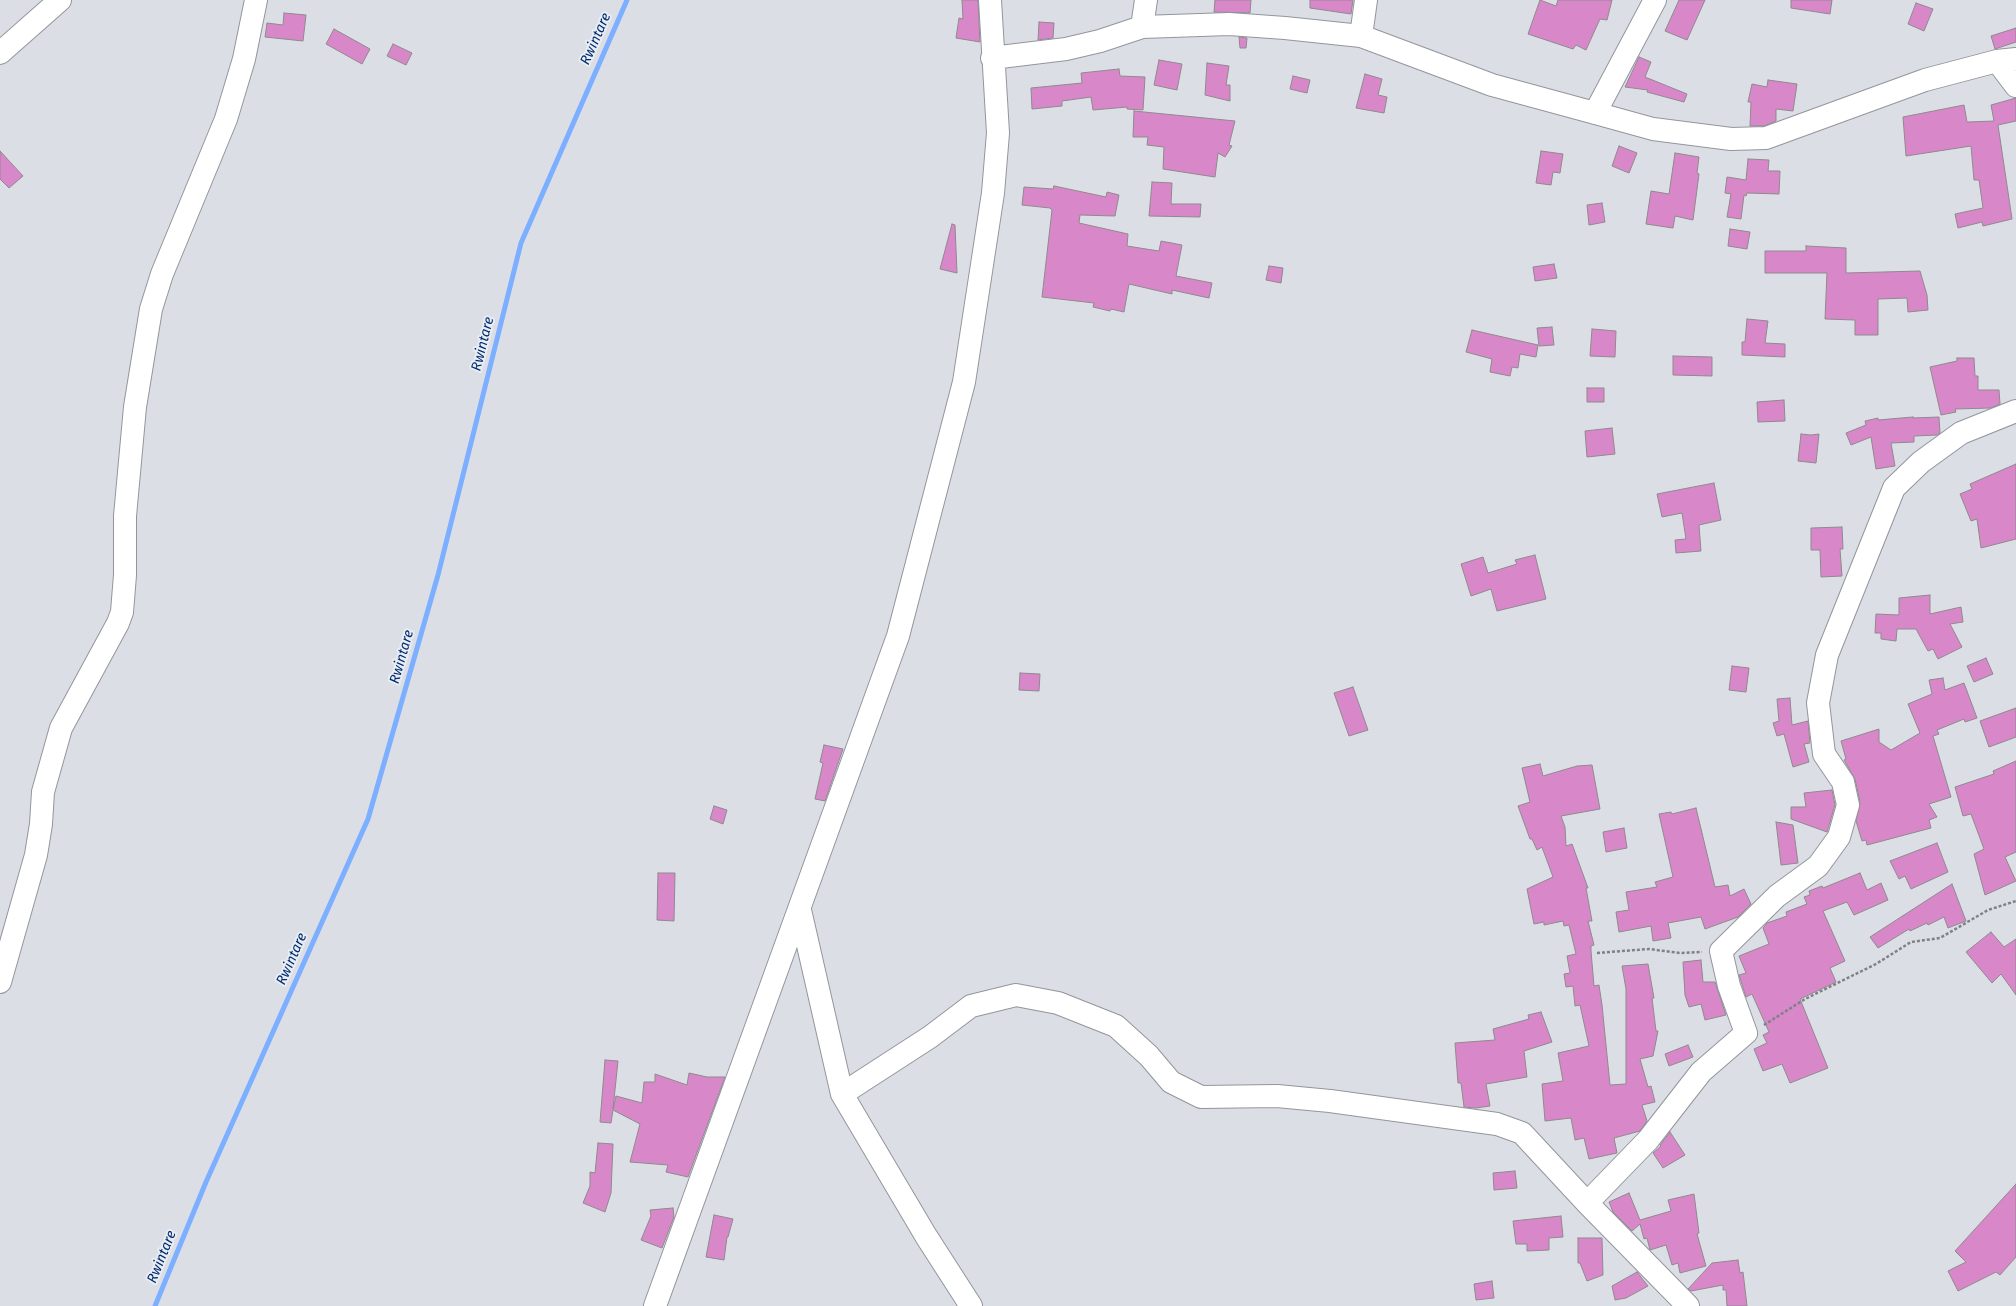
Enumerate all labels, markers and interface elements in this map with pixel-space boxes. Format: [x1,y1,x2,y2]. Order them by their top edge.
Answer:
water label: Rwintare [577,10,615,68]
water label: Rwintare [468,315,498,373]
water label: Rwintare [386,628,418,686]
water label: Rwintare [273,930,311,988]
water label: Rwintare [144,1228,180,1286]

